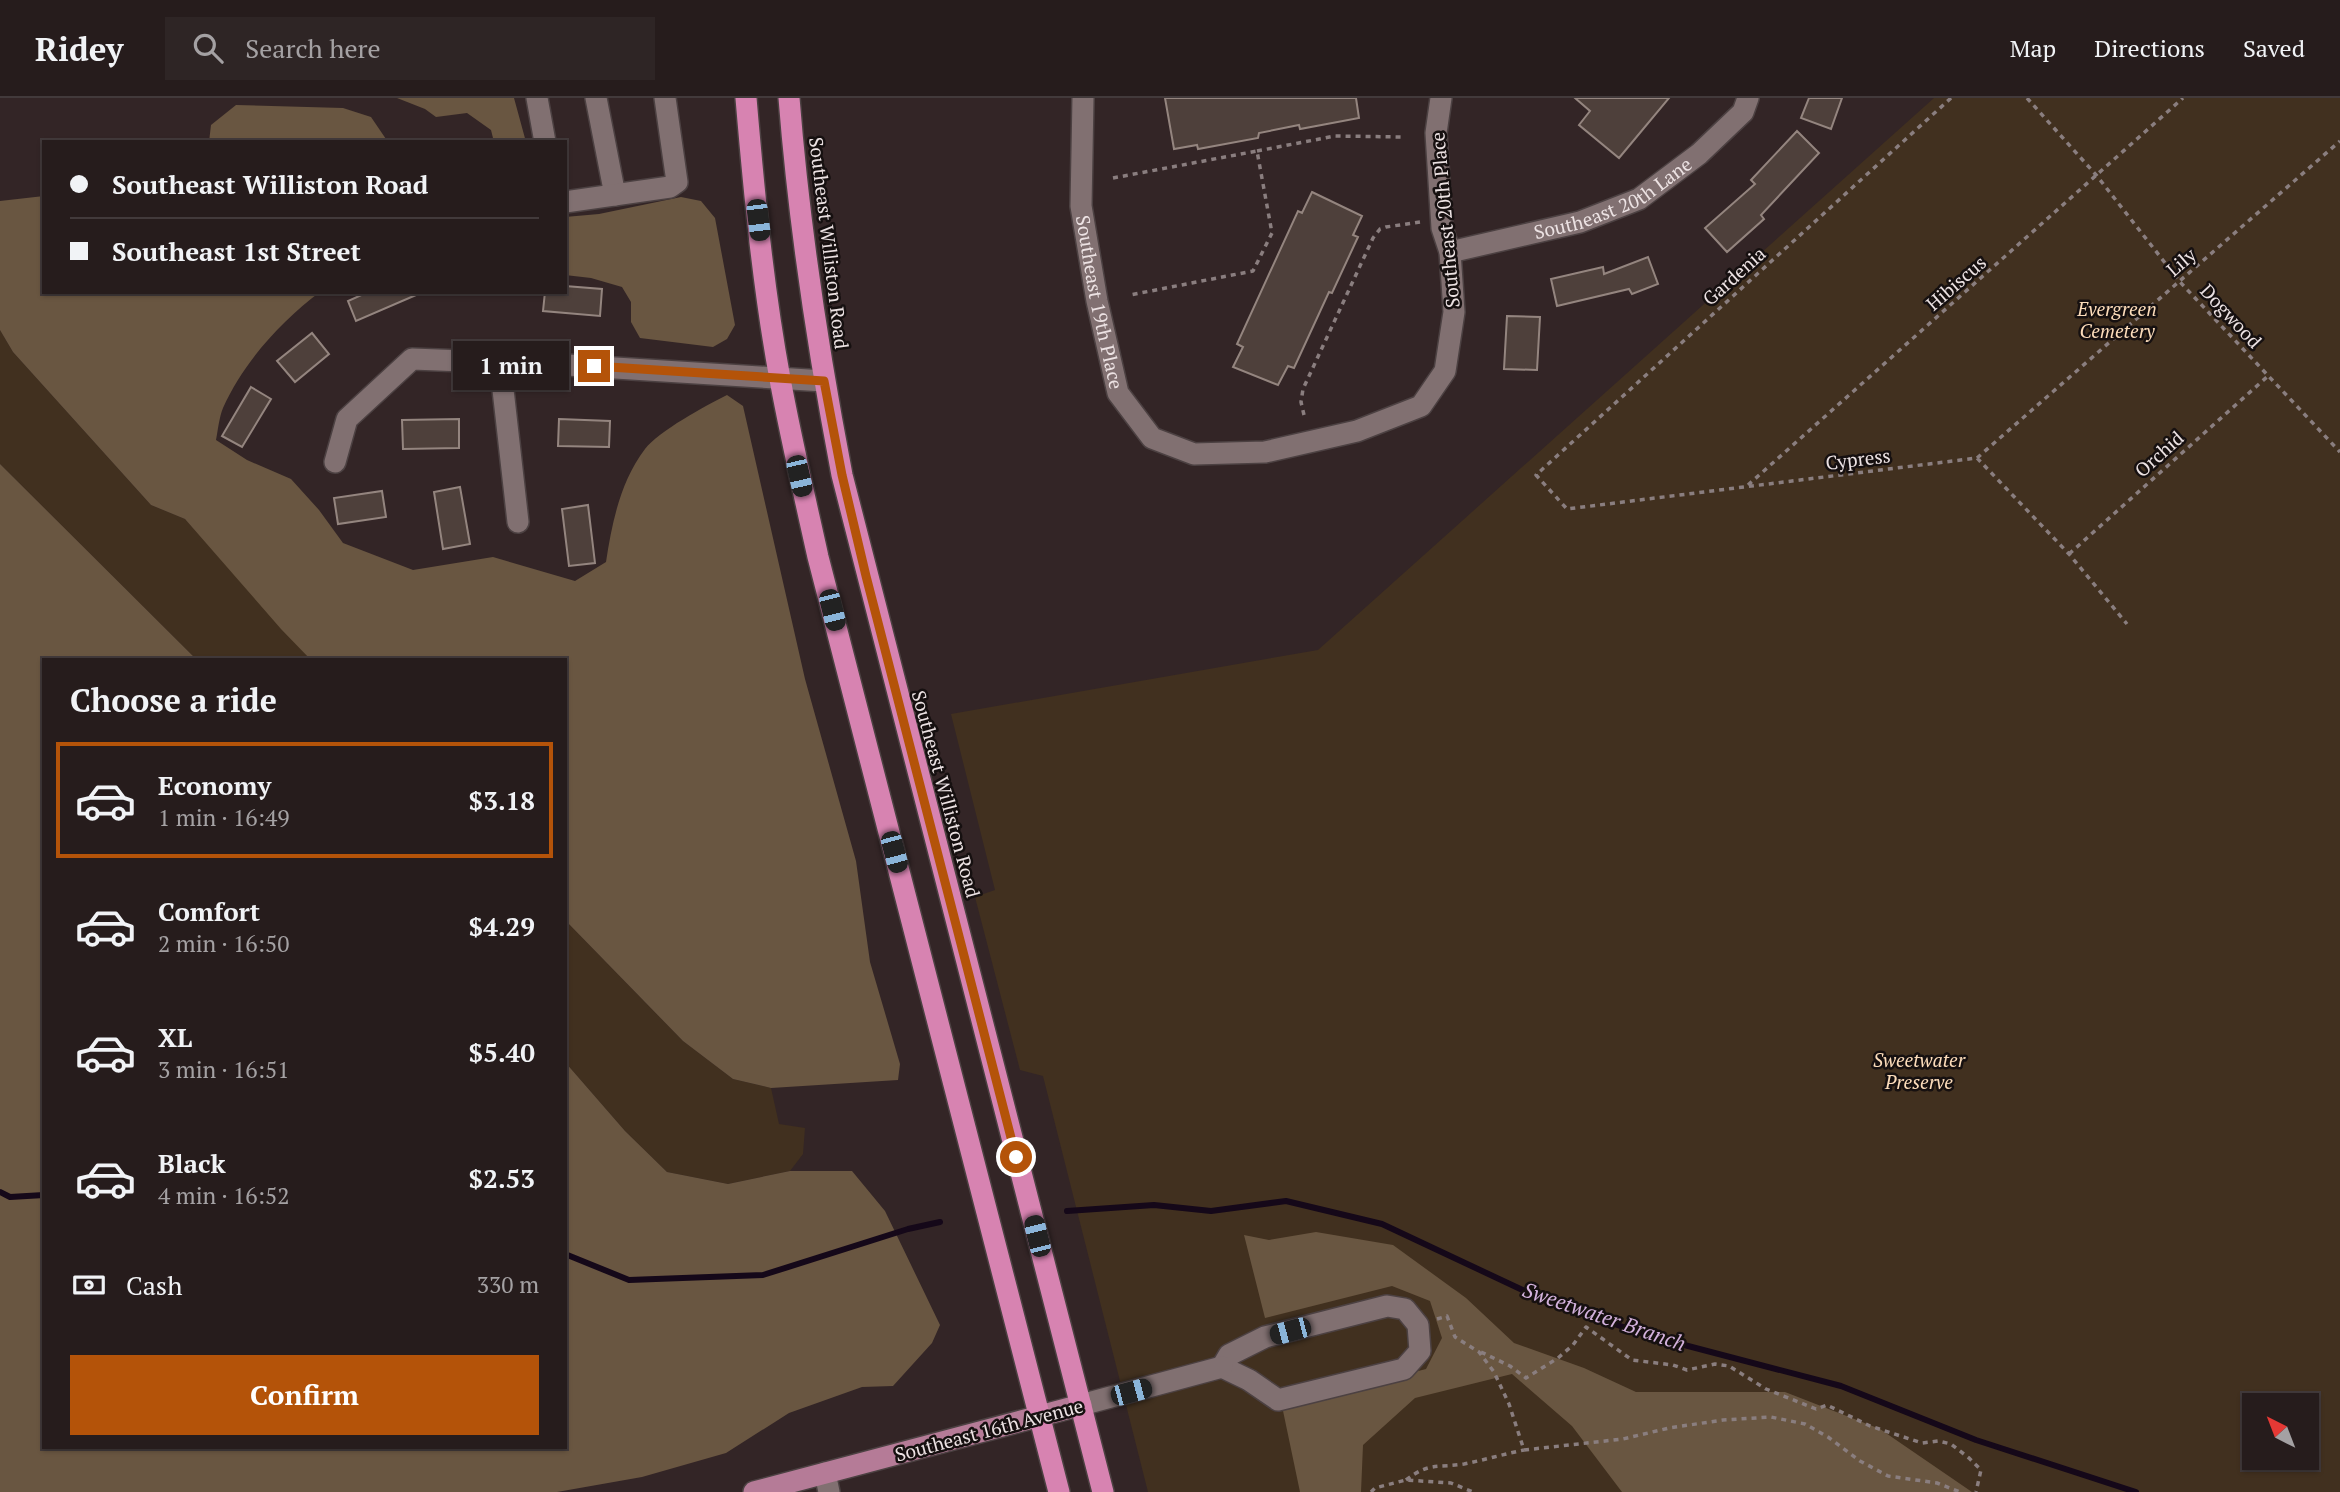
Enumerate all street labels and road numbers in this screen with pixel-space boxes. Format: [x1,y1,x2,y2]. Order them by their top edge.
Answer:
street label: Southeast 20th Place [1424,131,1465,309]
street label: Southeast Williston Road [804,135,855,351]
street label: Southeast 20th Lane [1531,151,1696,244]
street label: Southeast 19th Place [1071,213,1130,391]
street label: Gardenia [1697,240,1771,311]
street label: Lily [2161,242,2201,281]
street label: Hibiscus [1920,250,1991,316]
street label: Dogwood [2195,278,2268,353]
street label: Orchid [2129,425,2189,482]
street label: Cypress [1824,442,1892,475]
street label: Southeast Williston Road [907,688,986,901]
street label: Southeast 16th Avenue [892,1392,1086,1467]

